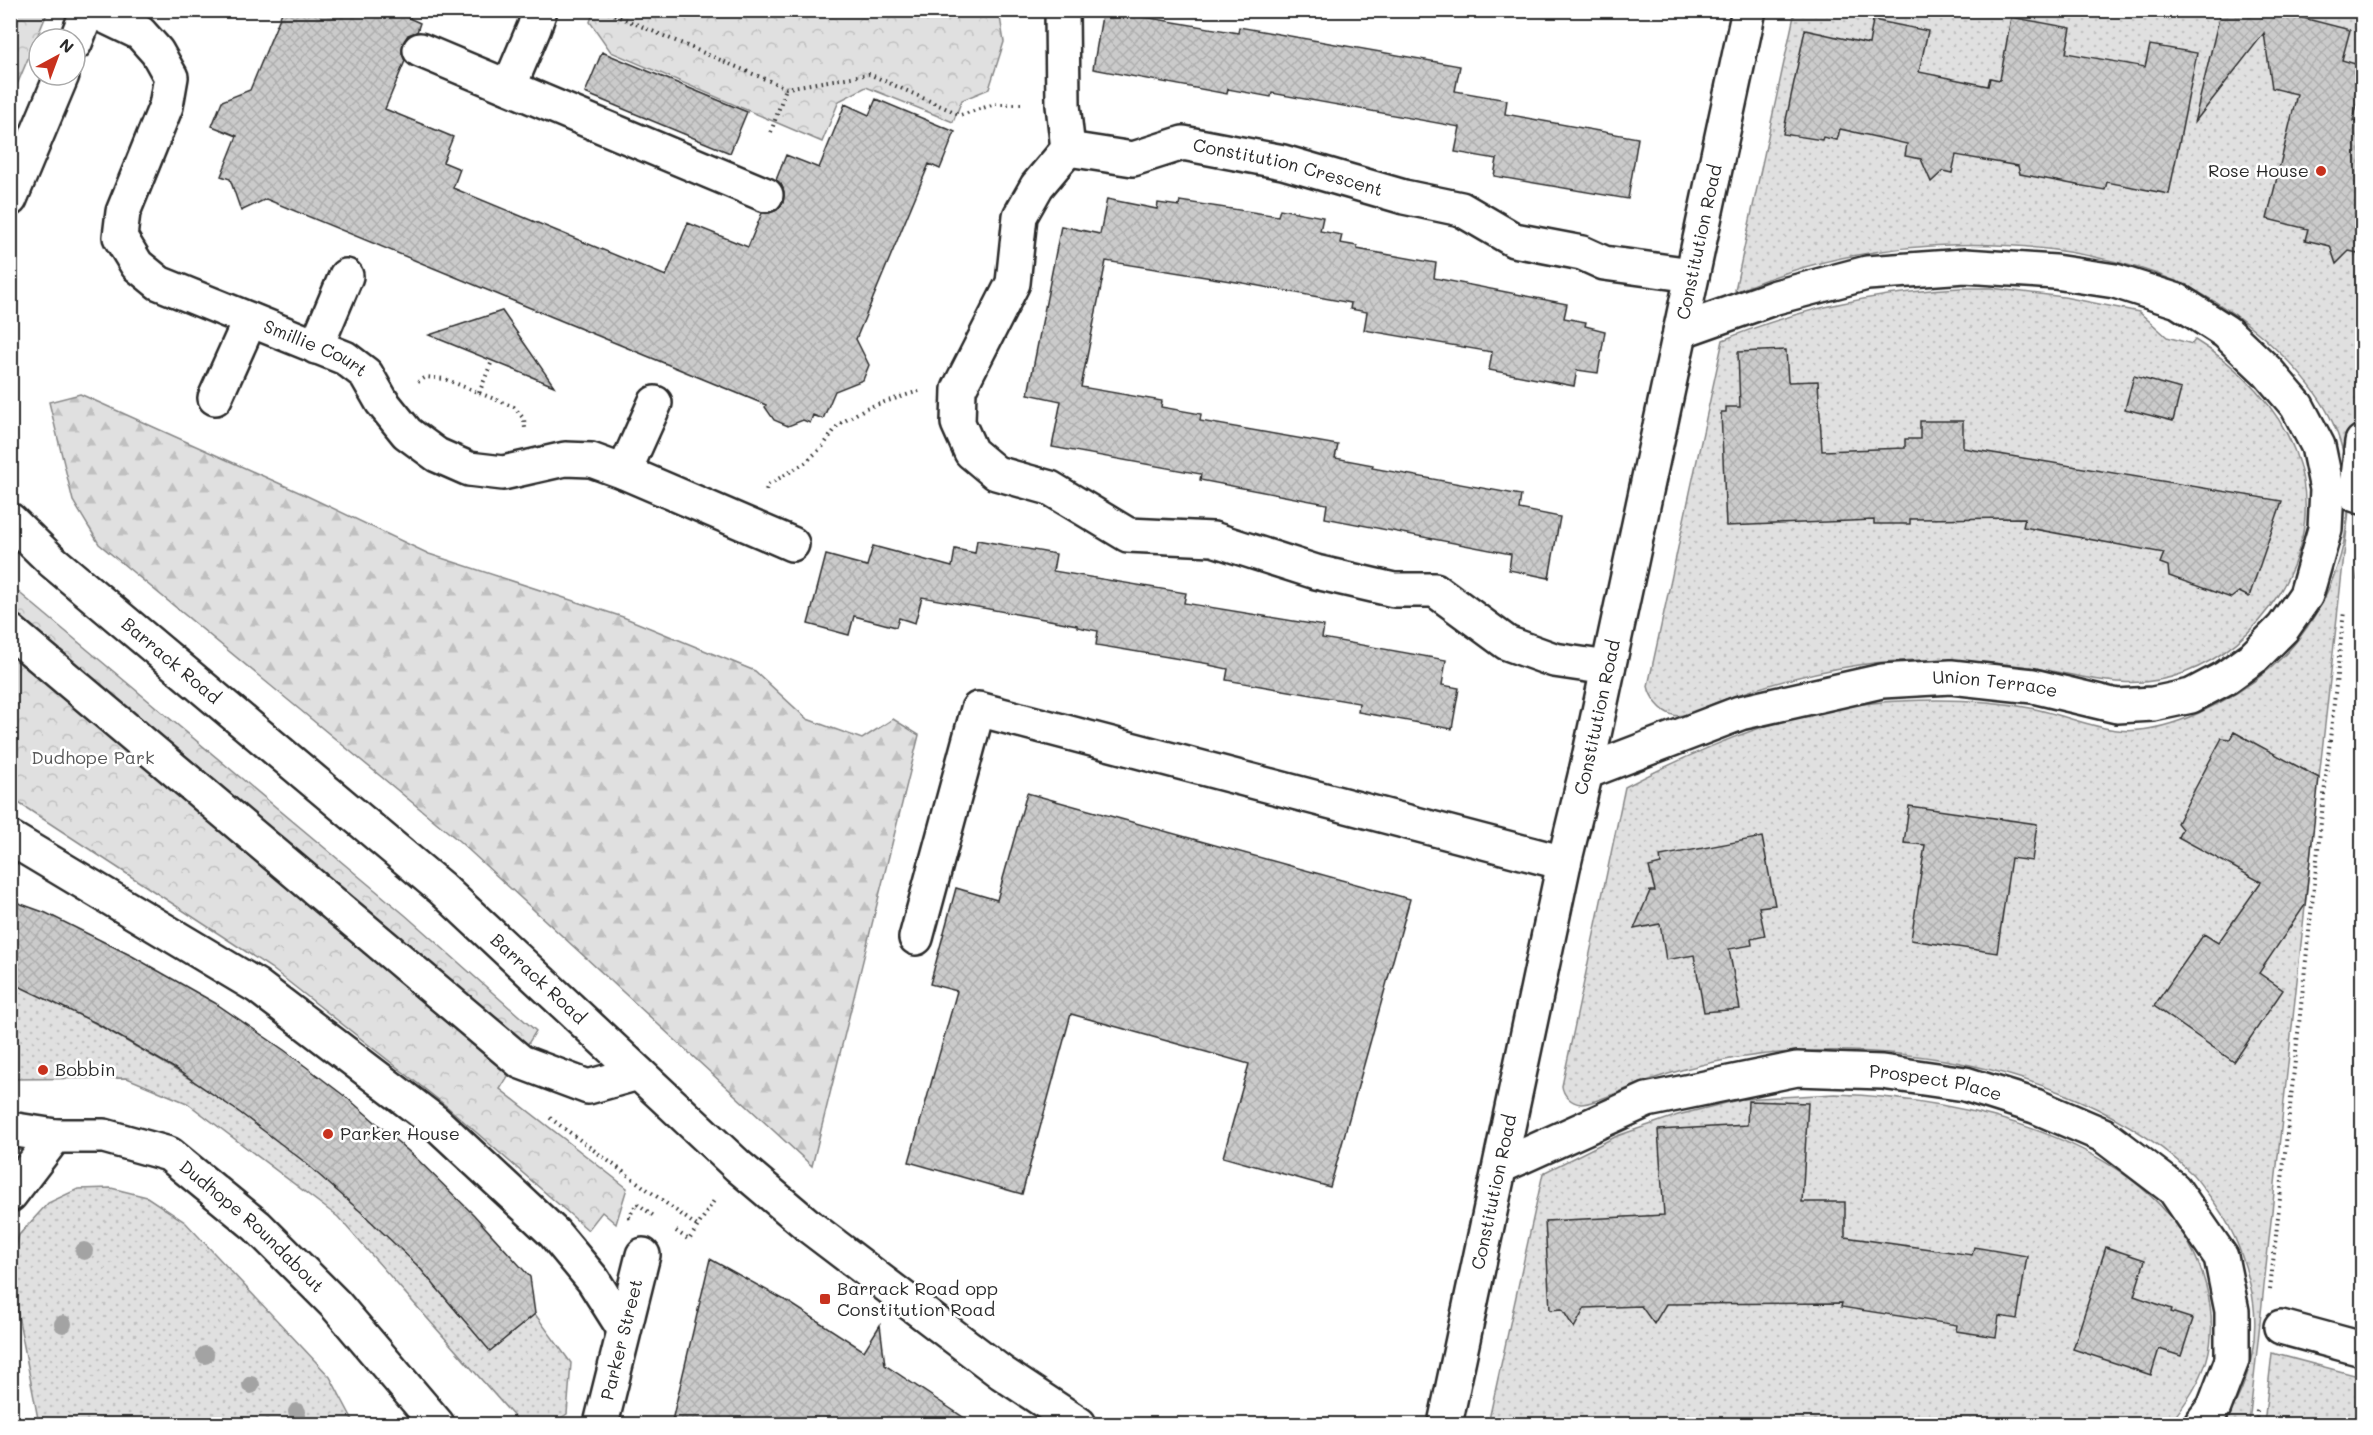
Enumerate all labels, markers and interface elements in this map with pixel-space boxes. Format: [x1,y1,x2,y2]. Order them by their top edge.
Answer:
north arrow [27,27,87,87]
text: N [56,33,79,57]
street label: Constitution Crescent [1191,132,1386,201]
place label: Rose House [2208,158,2309,182]
street label: Constitution Road [1670,162,1727,322]
marker: Rose House [2314,164,2328,178]
street label: Smillie Court [260,313,373,382]
street label: Barrack Road [117,612,226,709]
street label: Constitution Road [1568,637,1625,797]
street label: Union Terrace [1932,664,2060,702]
park label: Dudhope Park [31,745,155,769]
street label: Barrack Road [486,928,592,1029]
place label: Bobbin [55,1057,115,1081]
street label: Prospect Place [1869,1059,2005,1106]
marker: Bobbin [36,1063,50,1077]
street label: Constitution Road [1465,1112,1521,1272]
place label: Parker House [340,1121,460,1145]
marker: Parker House [321,1127,335,1141]
street label: Dudhope Roundabout [175,1154,330,1297]
street label: Parker Street [594,1276,648,1402]
place label: Barrack Road opp Constitution Road [837,1276,998,1321]
marker: Barrack Road opp Constitution Road [818,1292,832,1306]

